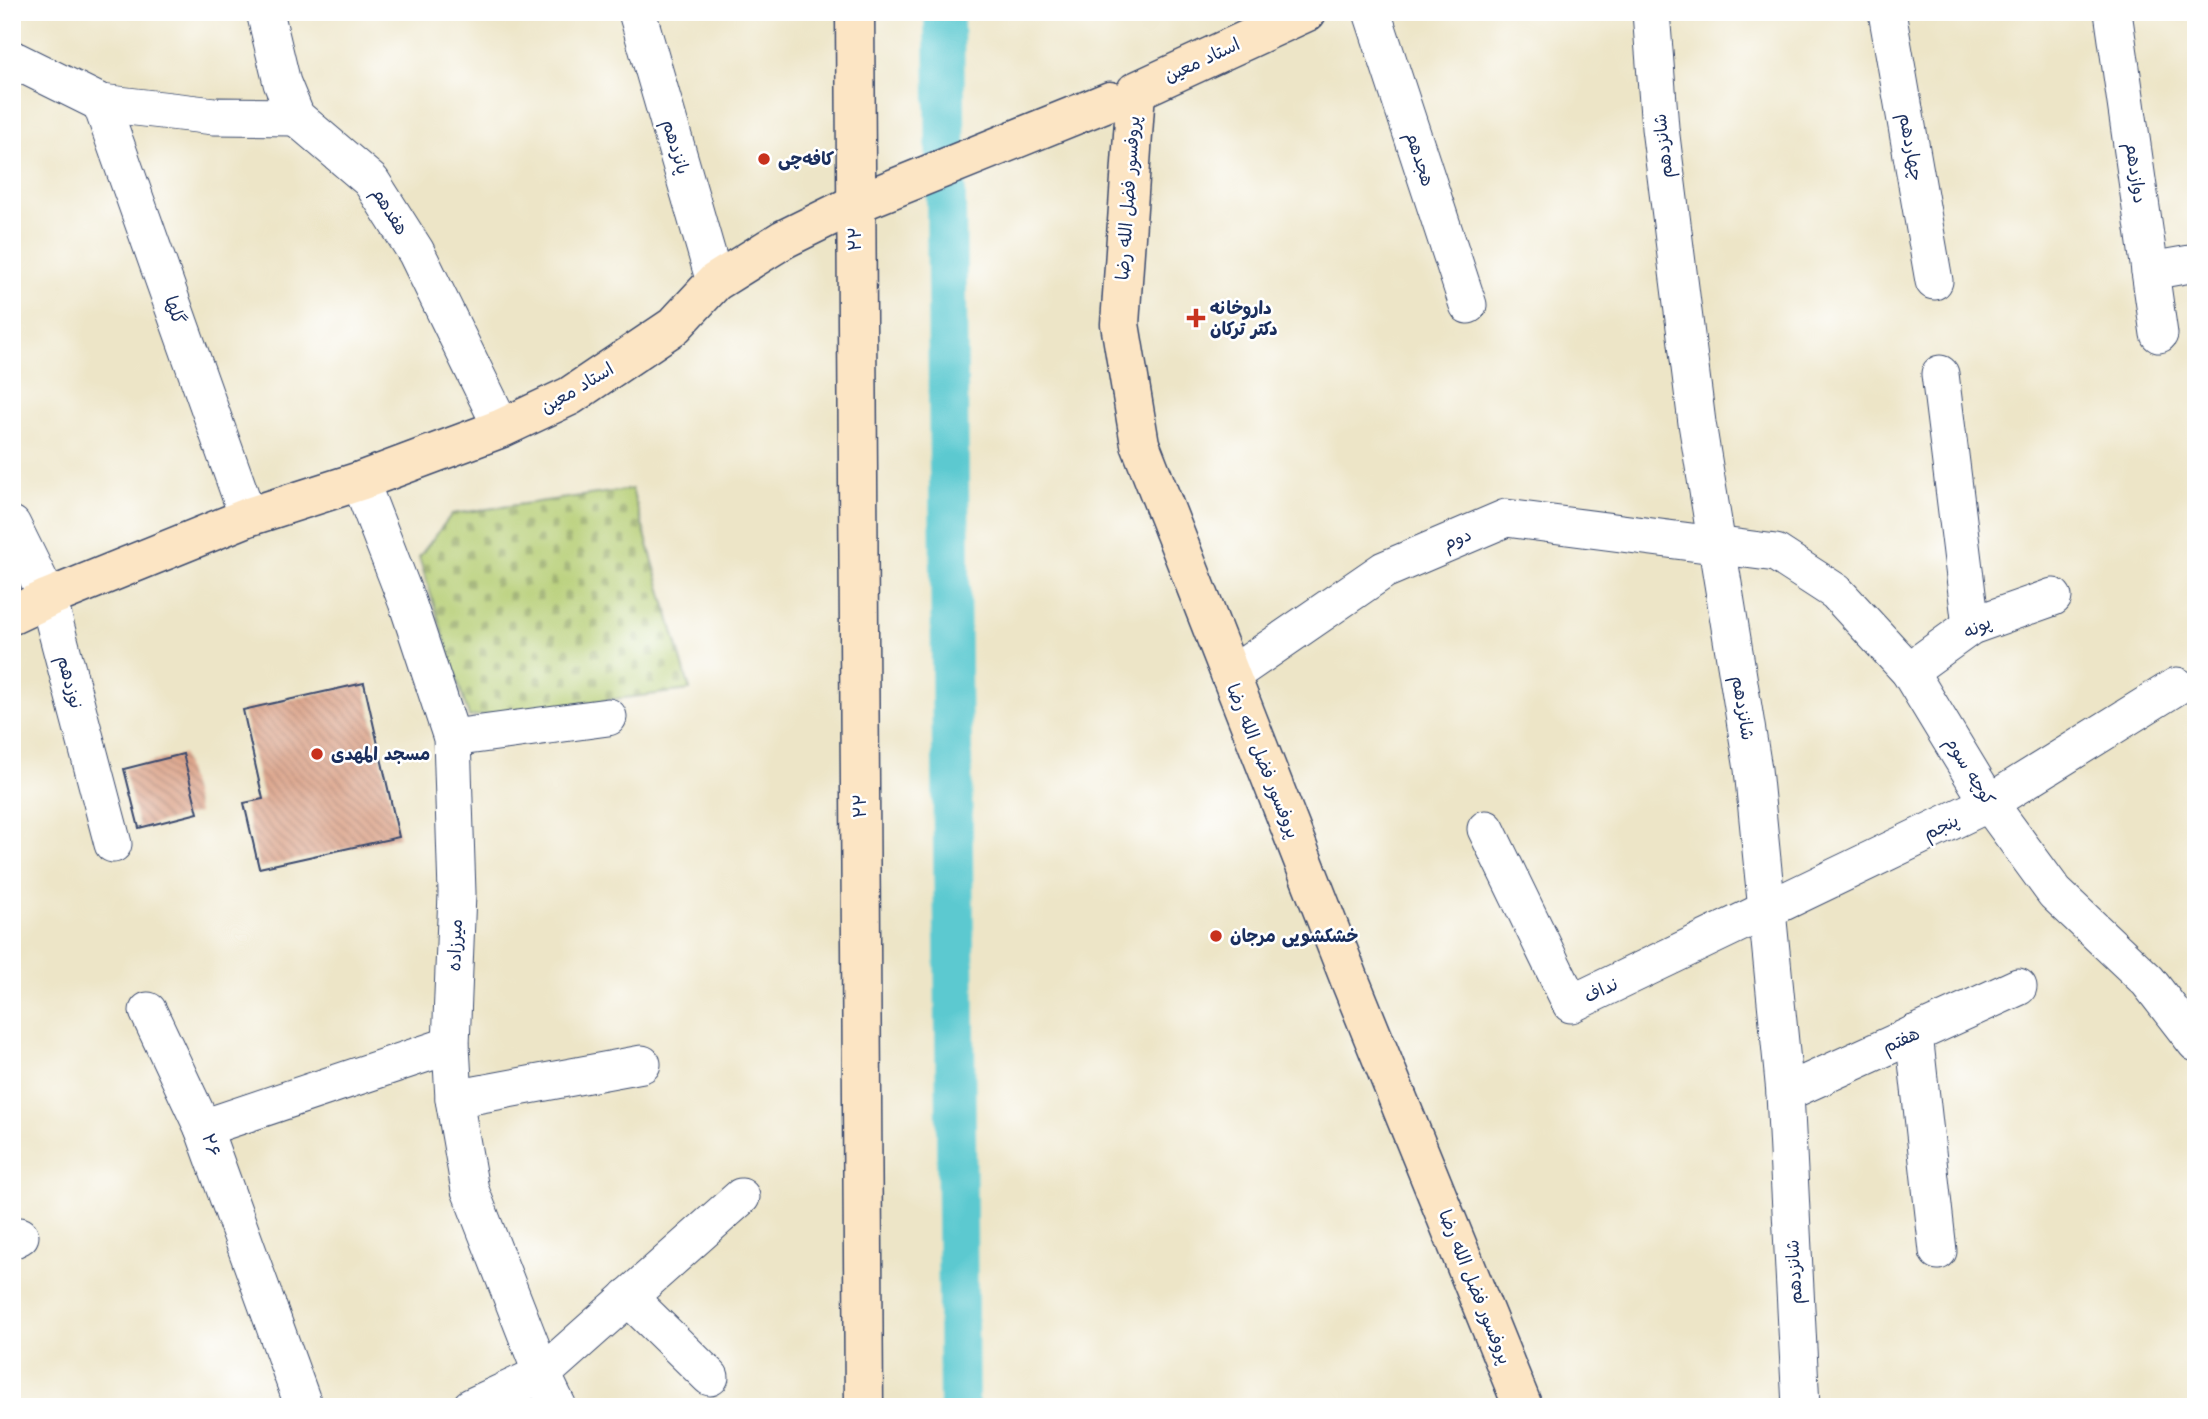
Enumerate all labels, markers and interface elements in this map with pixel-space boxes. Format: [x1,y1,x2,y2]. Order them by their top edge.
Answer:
street label: استاد معین [1160,32,1244,88]
street label: چهاردهم [1891,111,1929,183]
street label: شانزدهم [1648,112,1680,179]
street label: پروفسور فضل الله رضا [1110,115,1146,281]
street label: پانزدهم [655,117,695,178]
street label: هجدهم [1398,129,1440,190]
street label: دوازدهم [2118,141,2152,205]
place label: کافه‌چی [778,147,834,171]
marker: کافه‌چی [756,151,772,167]
street label: هفدهم [364,183,414,240]
street label: ۲۲ [843,227,867,251]
street label: گلها [159,293,191,328]
place label: داروخانه دکتر ترکان [1210,296,1278,341]
marker: داروخانه دکتر ترکان [1188,310,1204,326]
street label: استاد معین [536,357,618,419]
street label: دوم [1439,522,1476,558]
street label: پونه [1959,610,1995,644]
street label: نوزدهم [49,653,89,712]
street label: شانزدهم [1724,674,1760,742]
street label: پروفسور فضل الله رضا [1221,680,1305,842]
street label: کوچه سوم [1938,732,2001,811]
place label: مسجد المهدی [331,742,430,766]
marker: مسجد المهدی [309,746,325,762]
street label: ۲۲ [848,794,872,818]
street label: پنجم [1919,808,1963,848]
street label: میرزاده [442,918,468,972]
place label: خشکشویی مرجان [1230,924,1359,948]
marker: خشکشویی مرجان [1208,928,1224,944]
street label: نداف [1580,972,1622,1008]
street label: هفتم [1879,1021,1924,1061]
street label: ۲۶ [196,1131,226,1159]
street label: پروفسور فضل الله رضا [1433,1206,1517,1368]
street label: شانزدهم [1780,1239,1810,1305]

